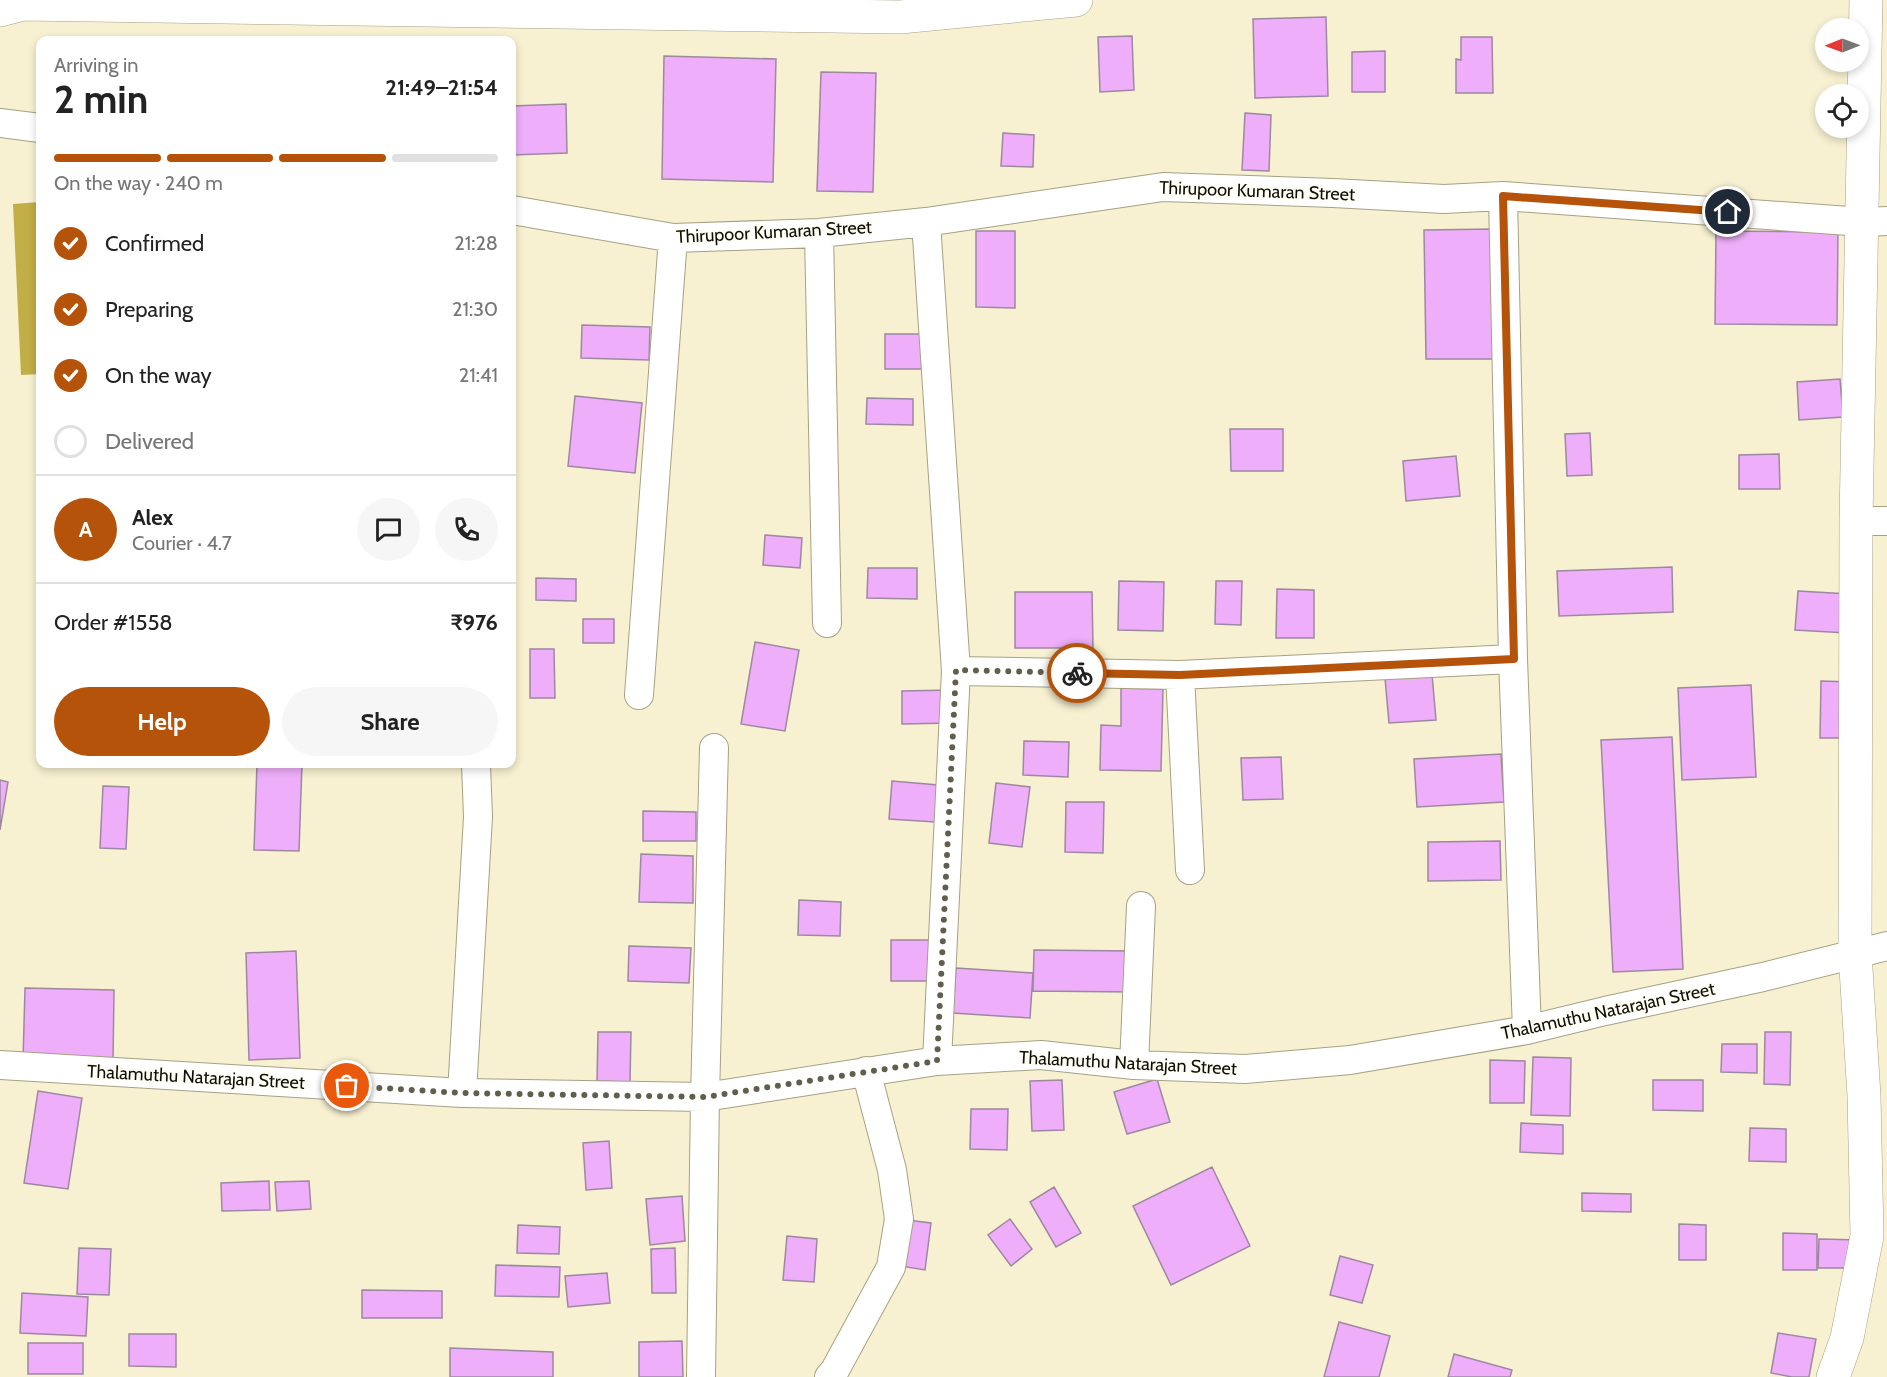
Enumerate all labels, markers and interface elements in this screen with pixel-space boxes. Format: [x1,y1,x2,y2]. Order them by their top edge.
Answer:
north arrow [1815,18,1869,72]
map controls [1815,18,1869,138]
text: Arriving in [54,53,138,77]
text: 21:49–21:54 [385,74,498,101]
text: 2 min [54,75,148,123]
button: locate [1815,84,1869,138]
text: On the way · 240 m [54,171,223,195]
street label: Thirupoor Kumaran Street [1159,177,1355,205]
pin [1702,186,1753,237]
icon: home [1711,195,1744,228]
street label: Thirupoor Kumaran Street [676,216,872,248]
icon: check [54,227,87,260]
text: Confirmed [105,230,204,257]
text: 21:28 [454,231,498,255]
icon: check [54,293,87,326]
text: Preparing [105,296,193,323]
text: 21:30 [452,297,498,321]
icon: check [54,359,87,392]
text: On the way [105,362,212,389]
text: 21:41 [459,363,498,387]
text: Delivered [105,428,194,455]
button: chat [357,498,420,561]
button: phone [435,498,498,561]
text: Alex [132,504,173,531]
text: A [79,516,92,543]
text: Courier · 4.7 [132,531,232,555]
text: Order #1558 [54,609,173,636]
text: ₹976 [451,609,498,636]
courier [1047,643,1107,703]
icon: bike [1061,657,1094,690]
button: Help [54,687,270,756]
button: Share [282,687,498,756]
street label: Thalamuthu Natarajan Street [1499,978,1717,1044]
street label: Thalamuthu Natarajan Street [1019,1046,1237,1080]
street label: Thalamuthu Natarajan Street [87,1060,305,1094]
pin [321,1060,372,1111]
icon: bag [330,1069,363,1102]

